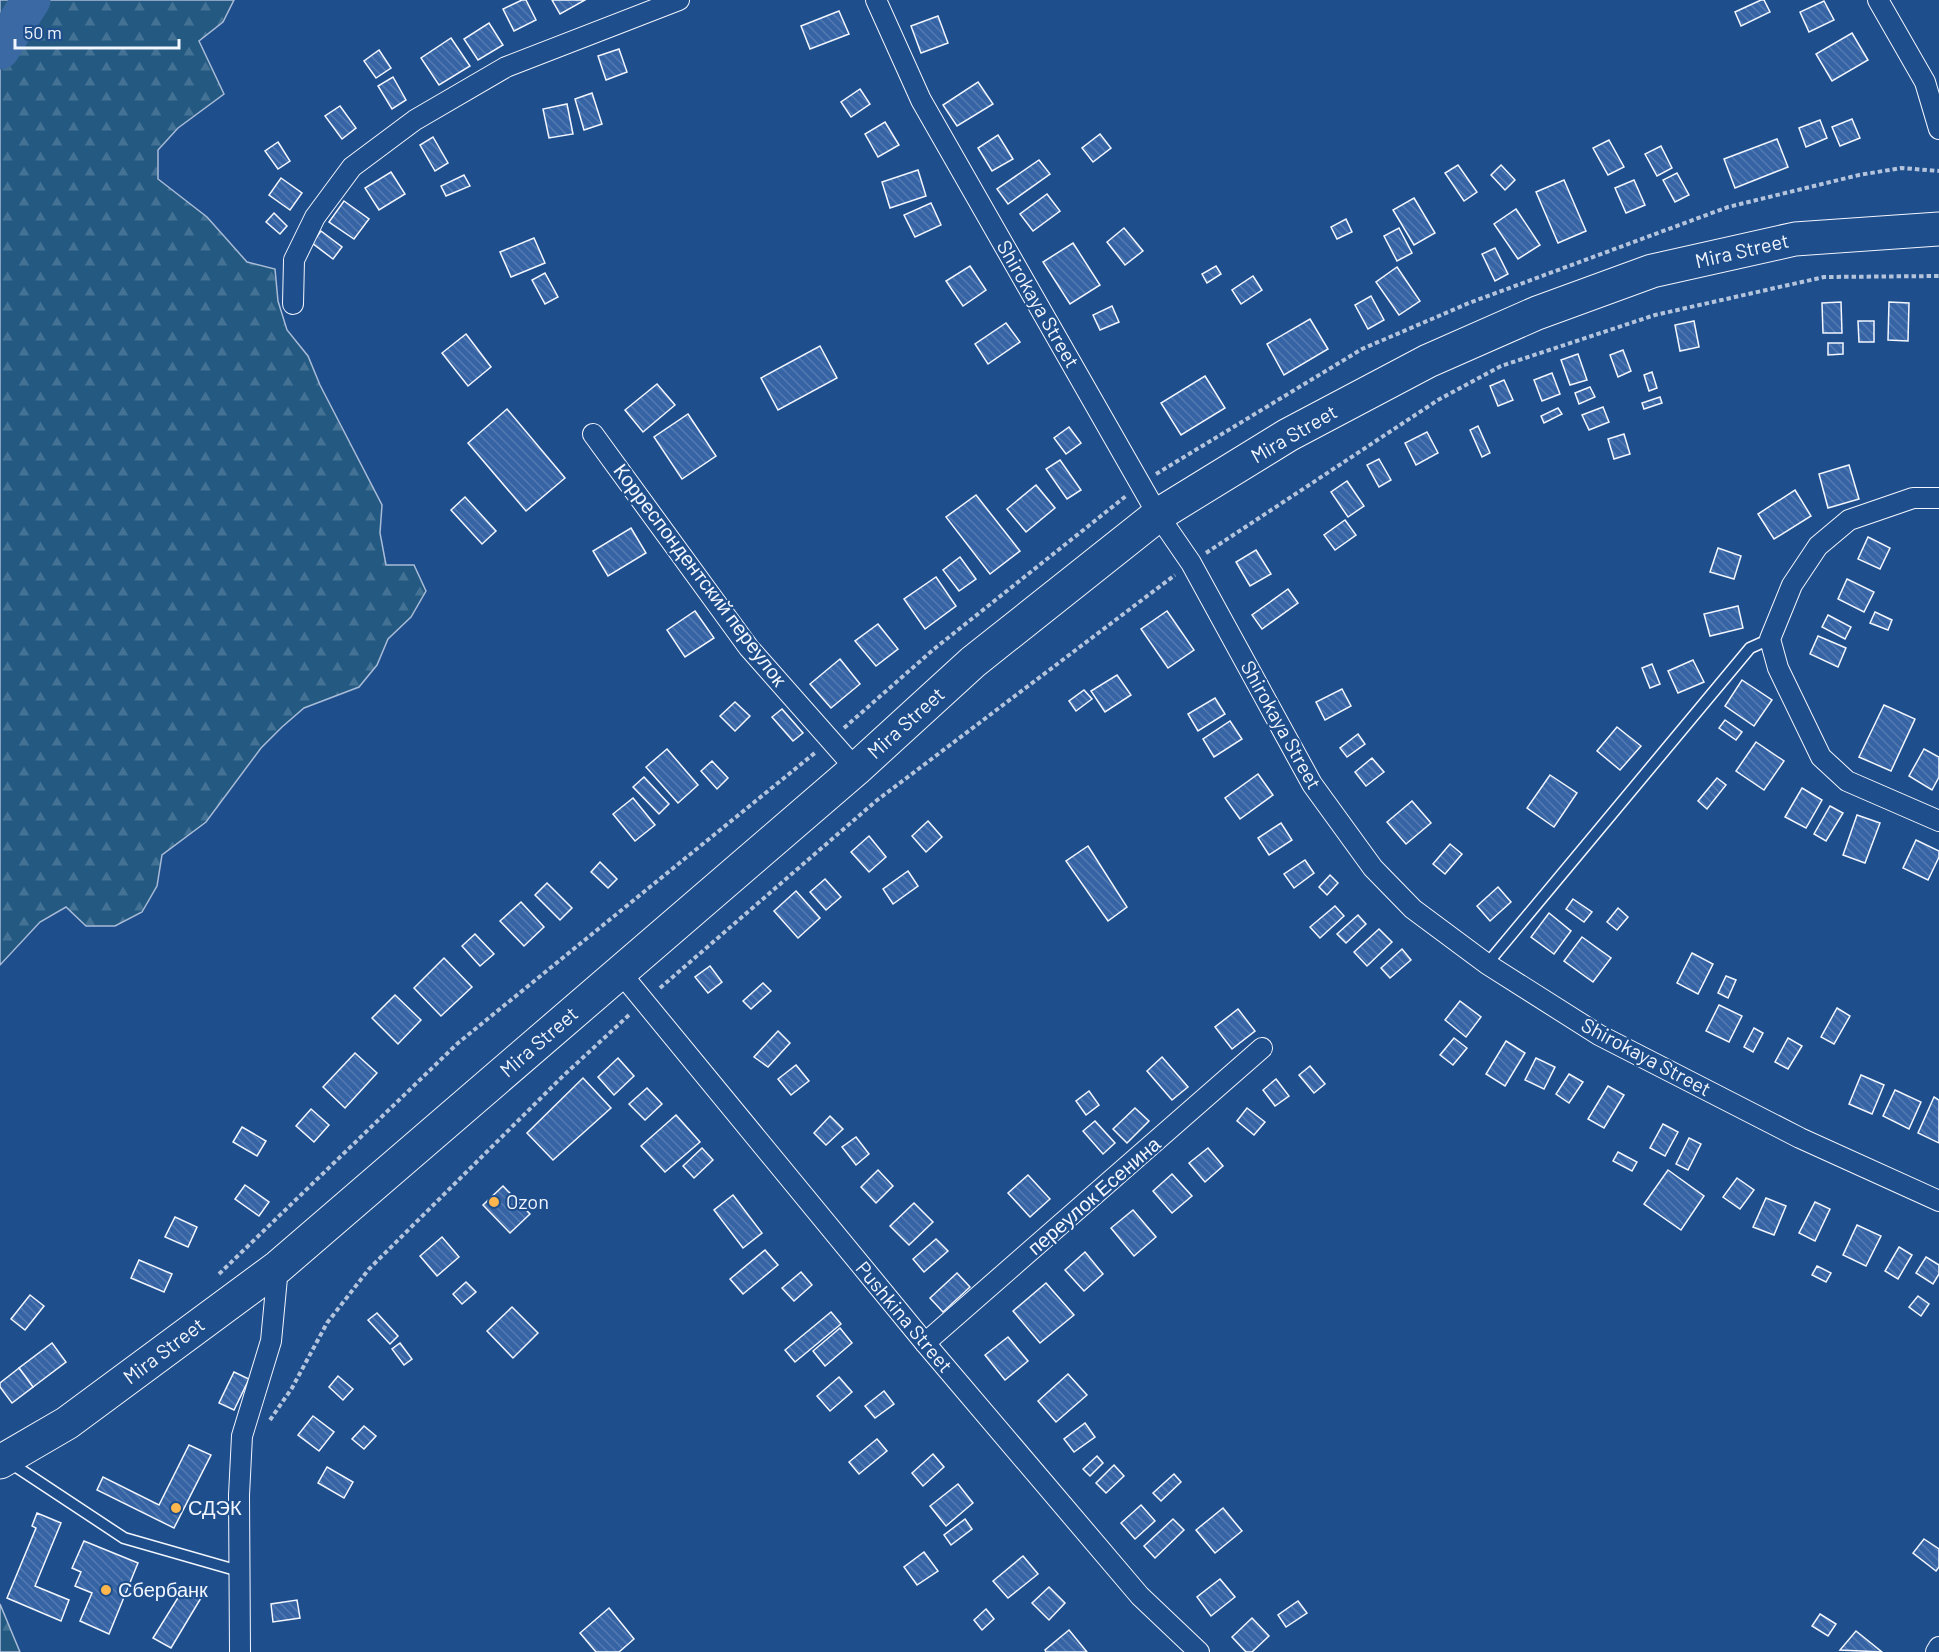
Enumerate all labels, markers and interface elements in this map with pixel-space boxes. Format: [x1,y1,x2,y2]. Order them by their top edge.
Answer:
scale bar [15,12,178,50]
text: 50 m [24,21,62,43]
street label: Mira Street [1693,228,1791,272]
street label: Shirokaya Street [993,235,1085,372]
street label: Mira Street [1246,399,1341,467]
street label: Корреспондентский переулок [609,458,792,691]
street label: Shirokaya Street [1237,656,1327,793]
street label: Mira Street [862,681,949,763]
street label: Mira Street [494,1001,582,1082]
street label: Shirokaya Street [1578,1012,1715,1100]
street label: переулок Есенина [1022,1131,1165,1259]
place label: Ozon [506,1189,549,1213]
marker: Ozon [487,1195,501,1209]
street label: Pushkina Street [851,1256,958,1377]
street label: Mira Street [118,1312,209,1389]
place label: СДЭК [188,1495,242,1519]
marker: СДЭК [169,1501,183,1515]
place label: Сбербанк [118,1577,208,1601]
marker: Сбербанк [99,1583,113,1597]

